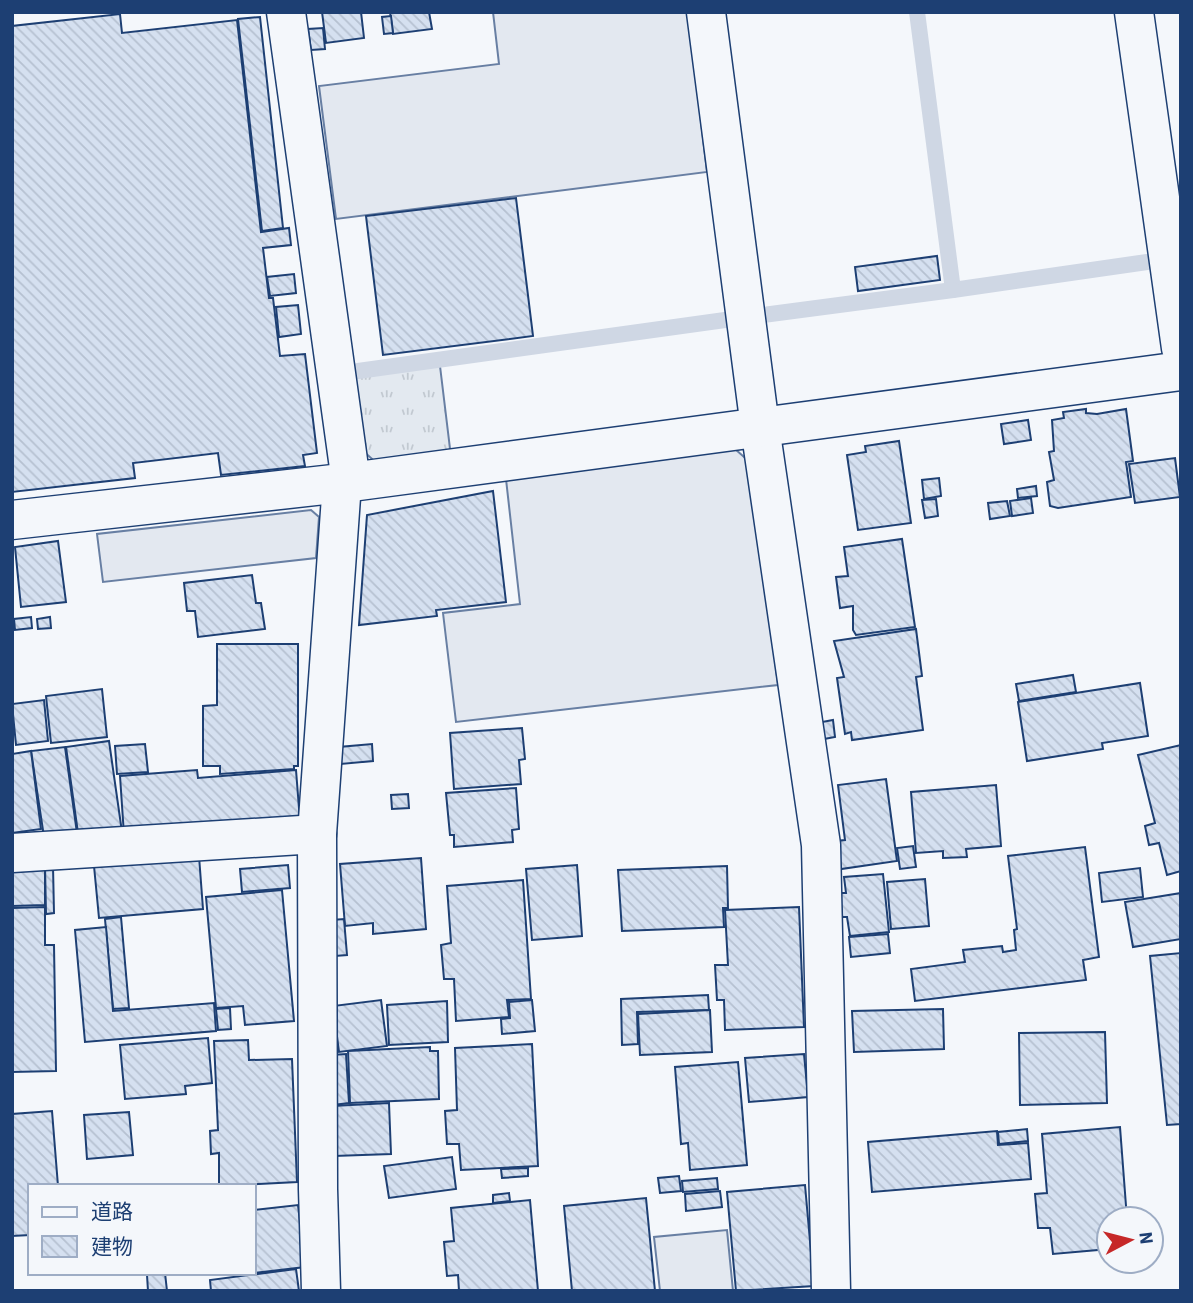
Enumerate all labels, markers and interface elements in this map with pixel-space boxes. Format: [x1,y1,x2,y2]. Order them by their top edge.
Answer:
legend [28,1184,256,1275]
text: 道路 [91,1197,133,1227]
north arrow [1095,1205,1165,1275]
text: N [1131,1230,1160,1246]
text: 建物 [91,1232,133,1262]

